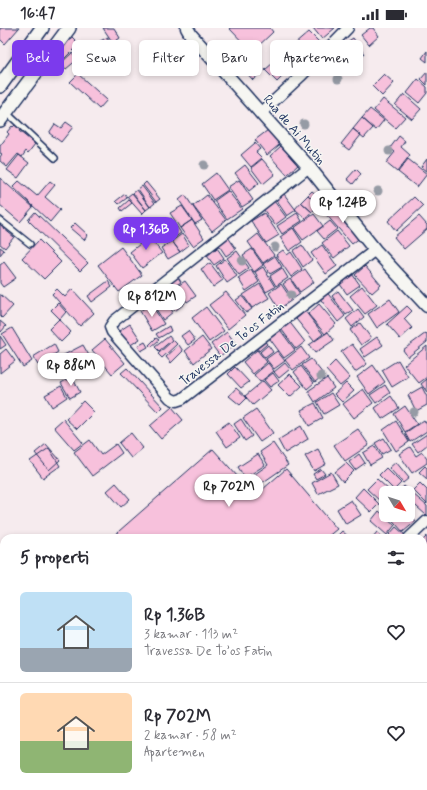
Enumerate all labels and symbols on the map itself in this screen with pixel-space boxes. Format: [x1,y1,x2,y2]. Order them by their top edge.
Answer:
street label: Rua de Ai Mutin [259,91,329,169]
pin: Rp 1.24B [302,190,384,224]
pin: Rp 1.36B [105,217,187,251]
pin: Rp 812M [115,284,189,318]
street label: Travessa De To’os Fatin [176,298,288,390]
pin: Rp 886M [34,353,108,387]
pin: Rp 702M [192,474,266,508]
north arrow [379,486,415,522]

